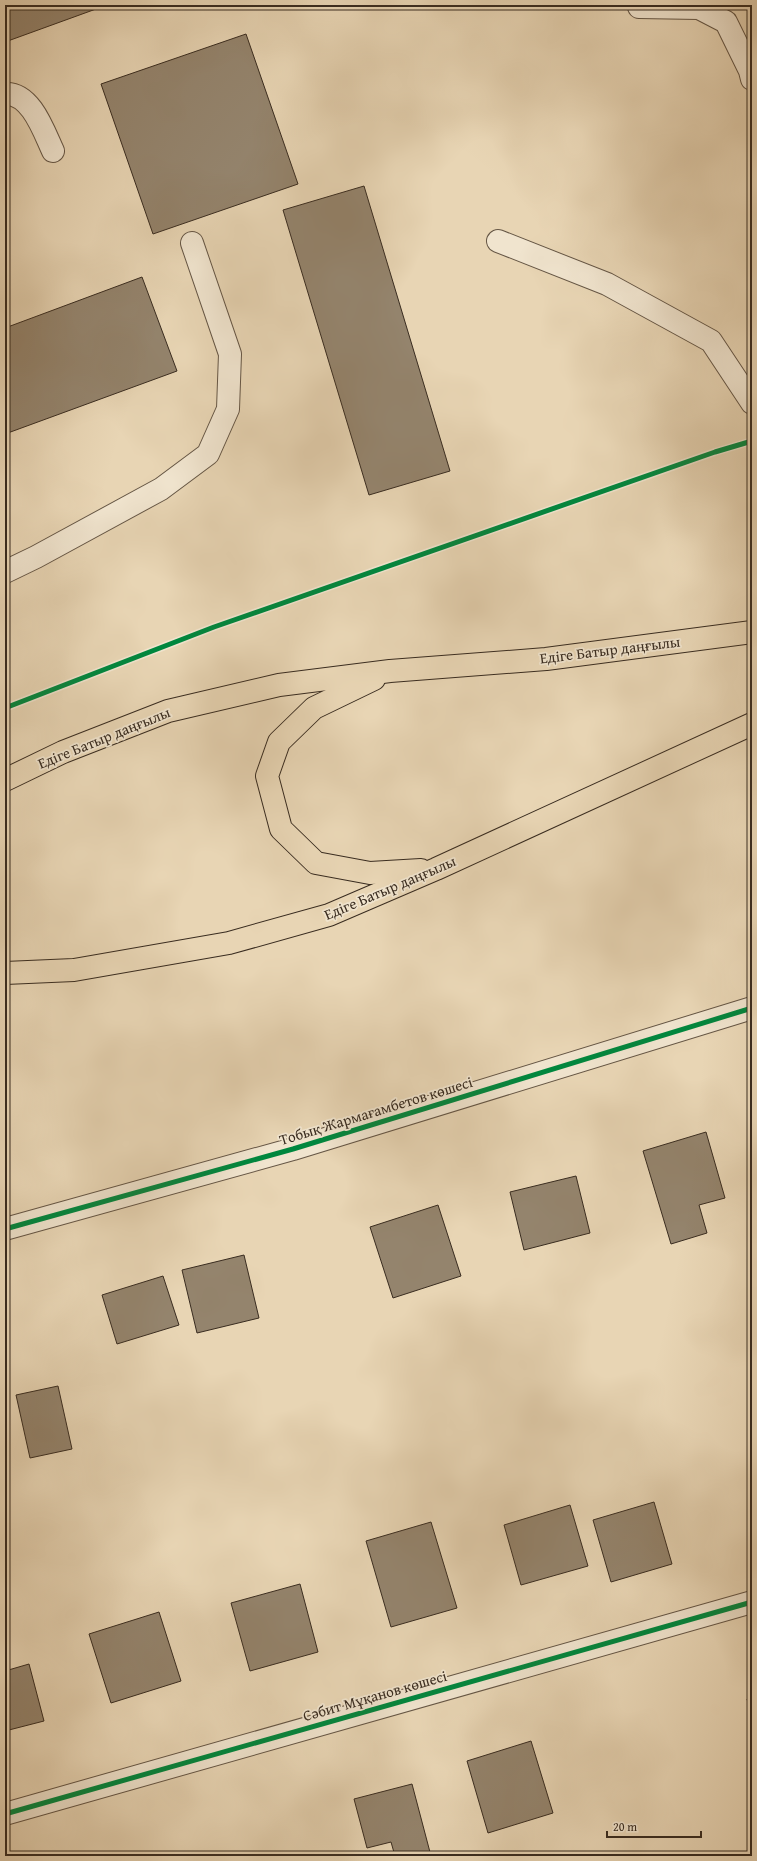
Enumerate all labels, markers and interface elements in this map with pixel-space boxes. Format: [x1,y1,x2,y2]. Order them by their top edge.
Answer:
street label: Едіге Батыр даңғылы [539,630,682,669]
street label: Едіге Батыр даңғылы [34,701,174,774]
street label: Едіге Батыр даңғылы [321,850,459,925]
street label: Тобық Жармағамбетов көшесі [277,1071,475,1150]
street label: Сәбит Мұқанов көшесі [300,1665,449,1726]
scale bar [607,1813,701,1839]
text: 20 m [613,1818,637,1835]

